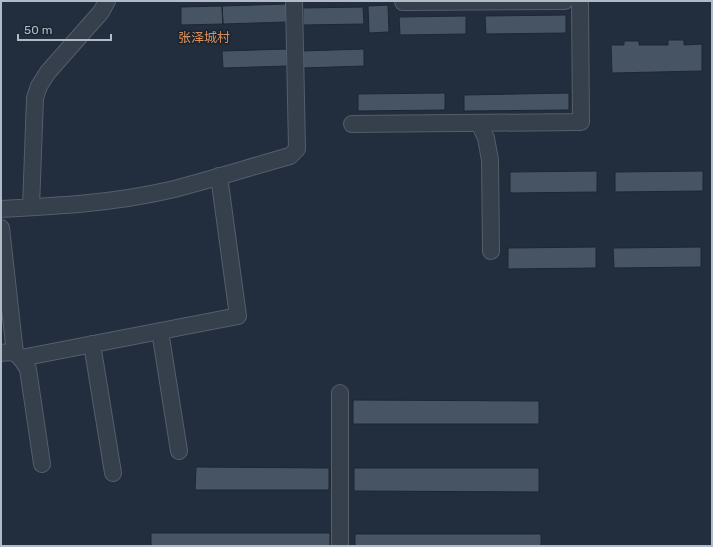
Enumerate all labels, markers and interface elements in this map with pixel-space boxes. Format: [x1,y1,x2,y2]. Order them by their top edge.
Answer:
scale bar [18,16,111,42]
text: 50 m [24,23,52,37]
district label: 张泽城村 [178,30,230,45]

